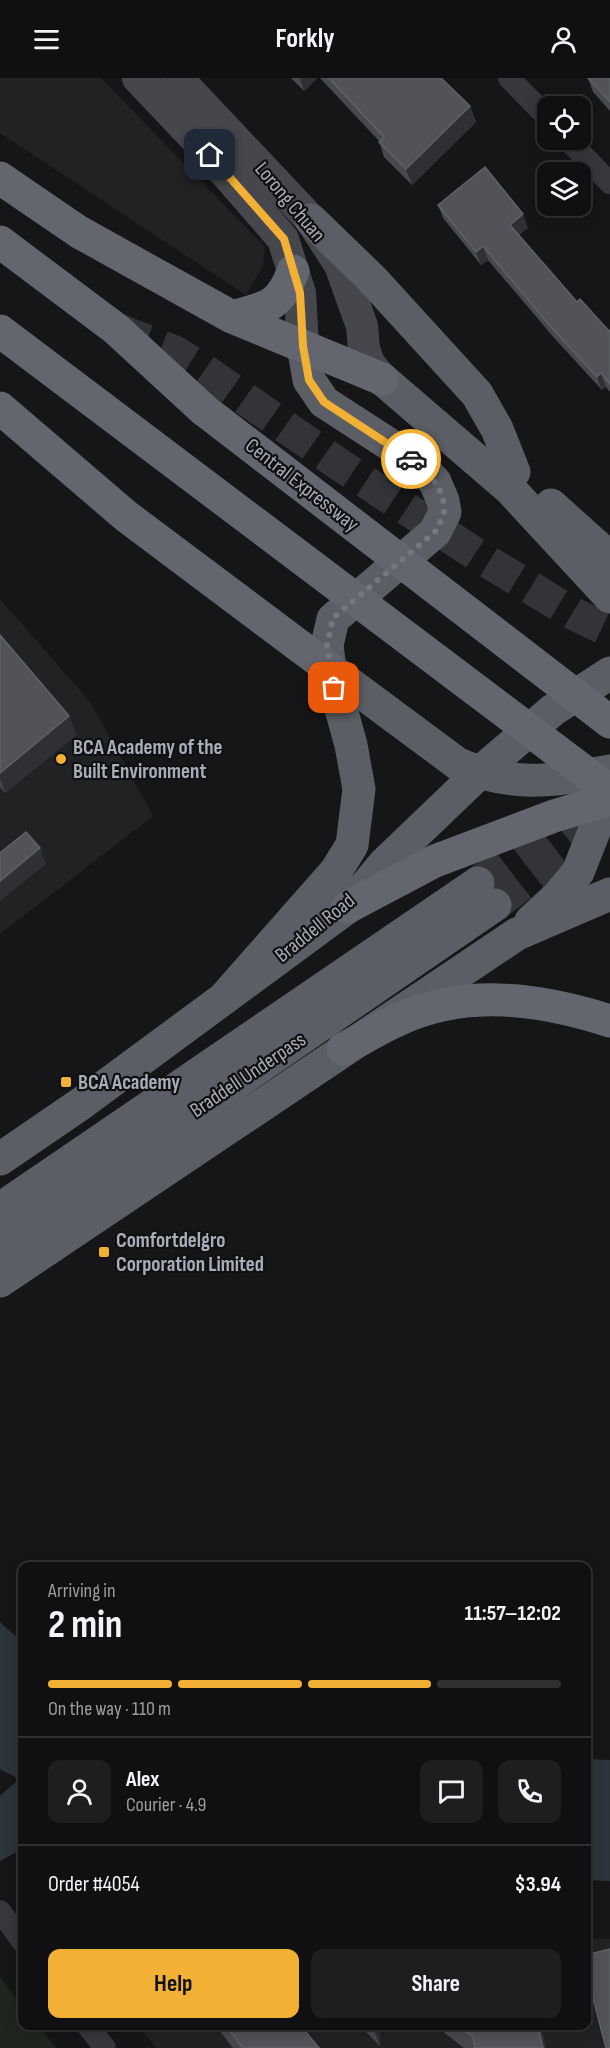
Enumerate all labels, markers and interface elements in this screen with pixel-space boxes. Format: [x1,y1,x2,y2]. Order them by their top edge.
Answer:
icon: menu [30,23,63,56]
text: Forkly [276,23,334,55]
icon: person [547,23,580,56]
map controls [537,96,591,216]
button: locate [537,96,591,150]
pin [184,129,235,180]
icon: home [193,138,226,171]
street label: Lorong Chuan [249,157,331,247]
button: layers [537,162,591,216]
courier [381,429,441,489]
street label: Central Expressway [240,433,364,537]
icon: car [395,443,428,476]
pin [308,662,359,713]
icon: bag [317,671,350,704]
place label: BCA Academy of the Built Environment [73,735,223,784]
marker: BCA Academy of the Built Environment [54,752,68,766]
street label: Braddell Road [270,888,360,968]
street label: Braddell Underpass [185,1027,311,1123]
place label: BCA Academy [78,1070,180,1095]
marker: BCA Academy [59,1075,73,1089]
place label: Comfortdelgro Corporation Limited [116,1228,264,1277]
marker: Comfortdelgro Corporation Limited [97,1245,111,1259]
text: Arriving in [48,1579,116,1603]
text: 11:57–12:02 [465,1600,561,1627]
text: 2 min [48,1602,122,1649]
text: On the way · 110 m [48,1697,171,1721]
button: person [48,1760,111,1823]
button: chat [420,1760,483,1823]
button: phone [498,1760,561,1823]
text: Alex [126,1766,159,1793]
text: Courier · 4.9 [126,1793,206,1817]
text: Order #4054 [48,1871,140,1898]
text: $3.94 [515,1871,561,1898]
button: Help [48,1949,299,2018]
button: Share [311,1949,561,2018]

